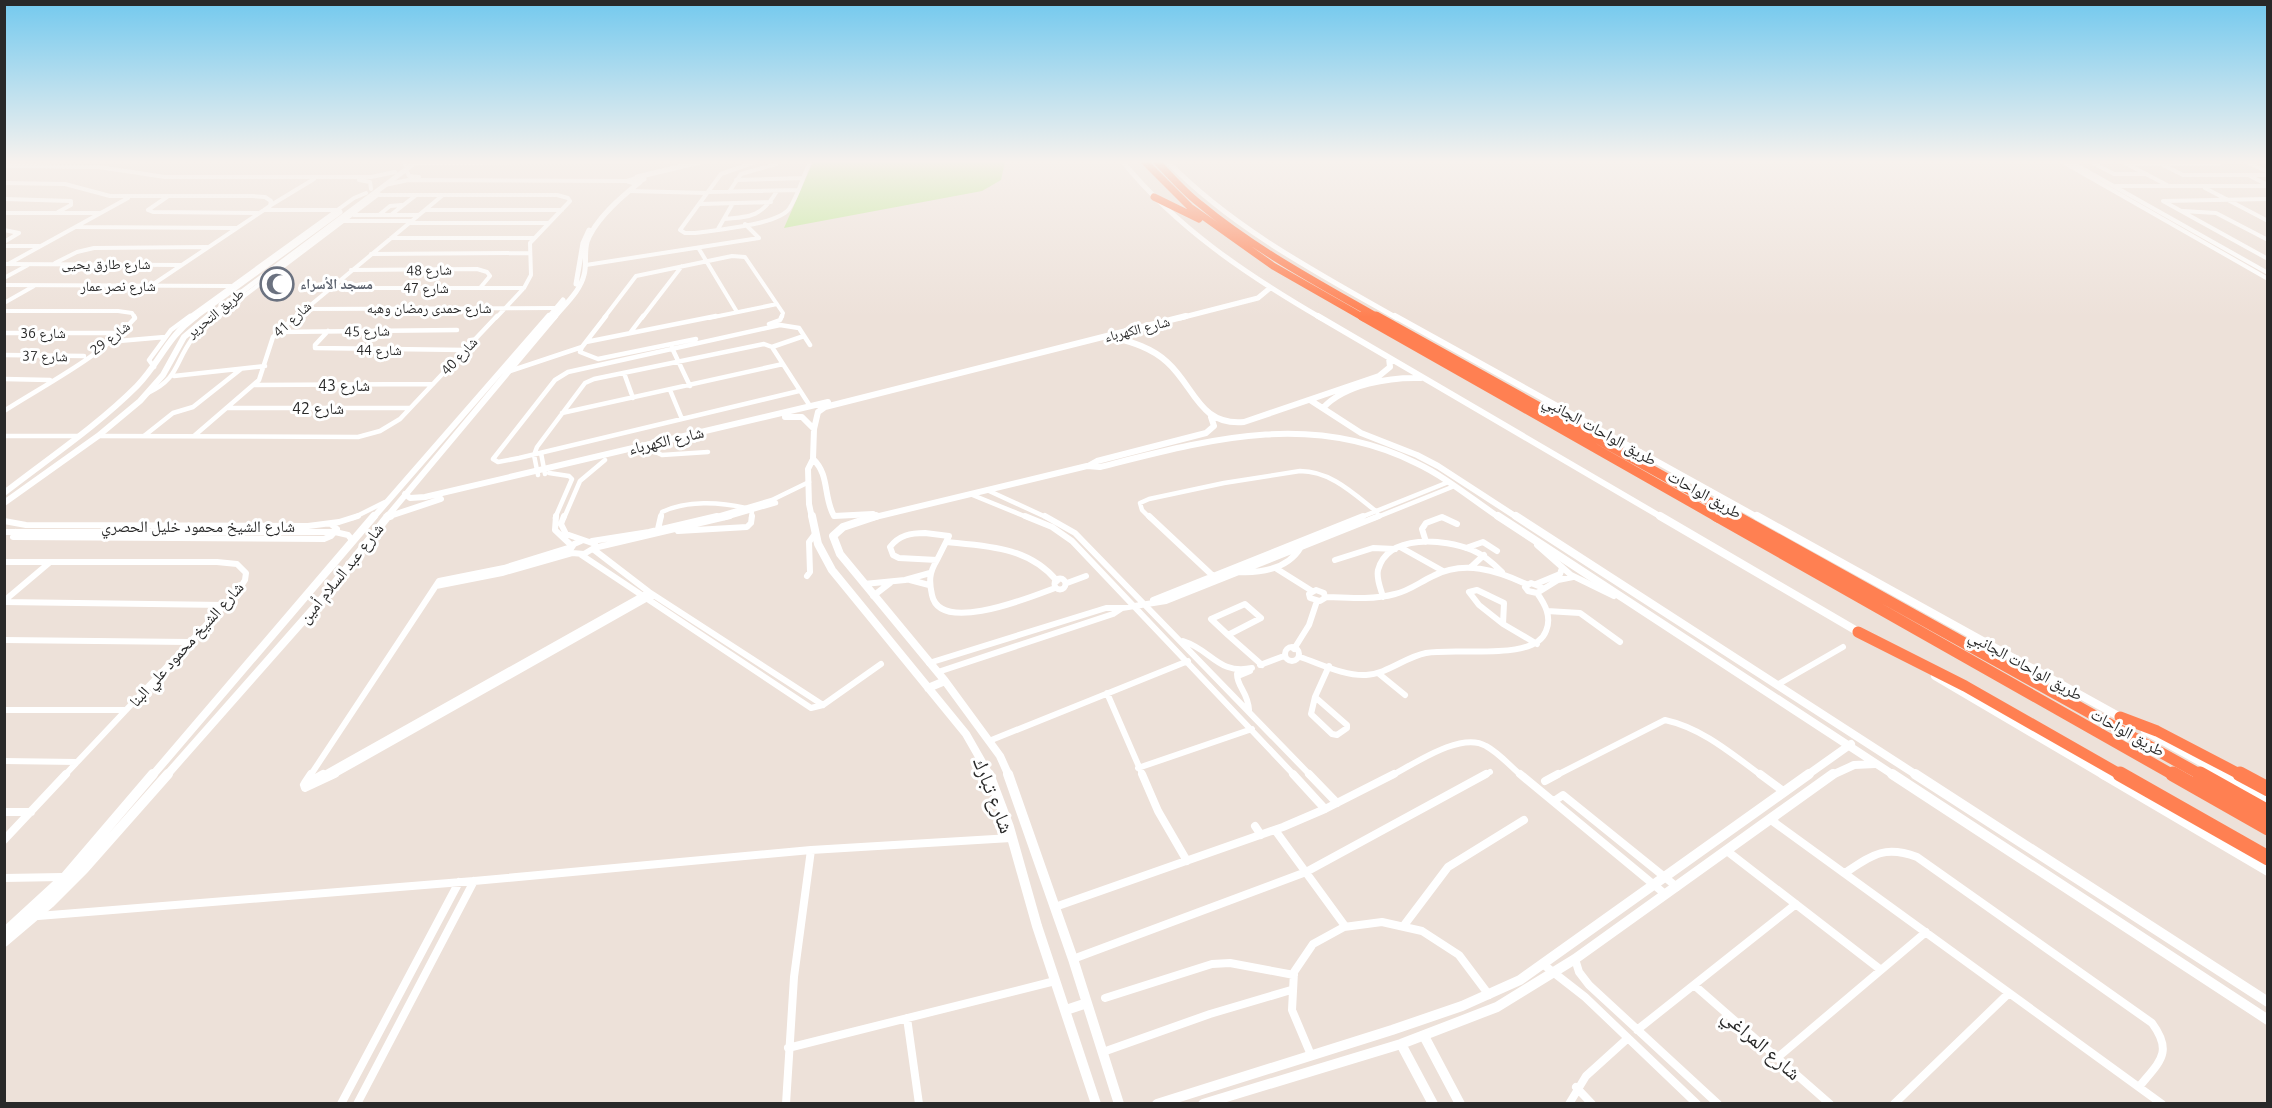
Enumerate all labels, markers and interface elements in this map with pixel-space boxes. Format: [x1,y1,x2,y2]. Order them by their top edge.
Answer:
street label: شارع طارق يحيى [61,256,151,274]
street label: شارع 48 [406,262,452,280]
mosque icon: مسجد الأسراء [259,266,295,302]
place label: مسجد الأسراء [300,276,373,292]
street label: شارع نصر عمار [79,278,156,296]
street label: شارع 47 [403,280,449,298]
street label: طريق التحرير [183,285,248,343]
street label: شارع 41 [270,298,316,342]
street label: شارع حمدى رمضان وهبه [367,300,491,318]
street label: شارع الكهرباء [1103,313,1172,347]
street label: شارع 29 [87,318,134,360]
street label: شارع 45 [344,323,390,341]
street label: شارع 36 [20,325,66,343]
street label: شارع 40 [438,334,482,380]
street label: شارع 44 [356,342,402,360]
street label: شارع 37 [22,348,68,366]
street label: شارع 43 [318,376,370,396]
street label: طريق الواحات الجانبي [1538,391,1660,472]
street label: شارع 42 [292,399,344,419]
street label: شارع الكهرباء [627,423,706,459]
street label: طريق الواحات [1664,466,1745,523]
street label: شارع الشيخ محمود خليل الحصري [101,517,295,539]
street label: شارع عبد السلام أمين [295,519,388,628]
street label: شارع الشيخ محمود علي البنا [125,578,250,713]
street label: طريق الواحات الجانبي [1964,626,2086,707]
street label: طريق الواحات [2087,704,2168,761]
street label: شارع تبارك [967,754,1019,837]
street label: شارع المراغي [1715,1004,1806,1088]

